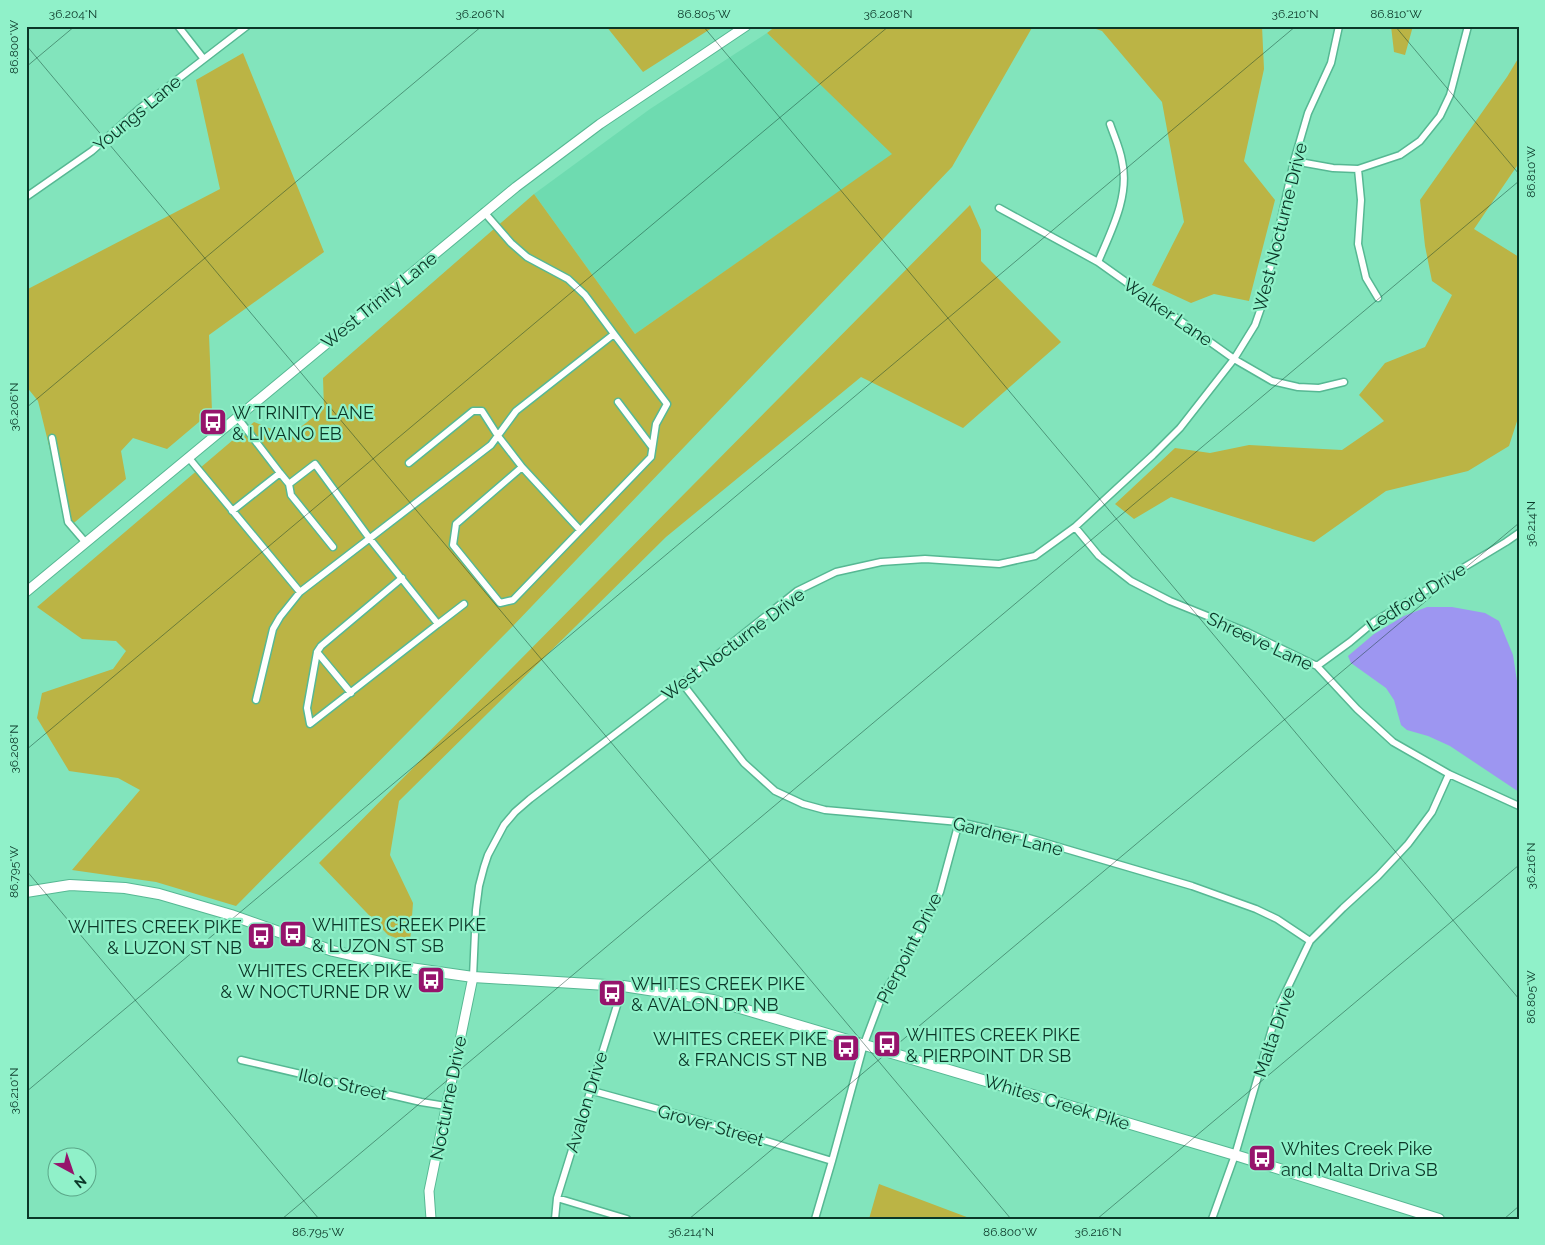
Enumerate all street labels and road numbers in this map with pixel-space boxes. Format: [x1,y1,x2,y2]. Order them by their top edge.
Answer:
street label: Youngs Lane [89,70,185,156]
street label: West Nocturne Drive [1249,140,1311,314]
street label: West Trinity Lane [317,247,441,353]
street label: Walker Lane [1119,274,1217,351]
street label: Ledford Drive [1362,558,1470,636]
street label: West Nocturne Drive [657,583,809,705]
street label: Shreeve Lane [1204,607,1317,675]
street label: Gardner Lane [951,812,1066,860]
street label: Pierpoint Drive [872,889,946,1007]
street label: Malta Drive [1249,984,1299,1080]
street label: Nocturne Drive [426,1034,470,1162]
street label: Avalon Drive [561,1049,611,1155]
street label: Ilolo Street [297,1064,389,1104]
street label: Whites Creek Pike [982,1070,1133,1134]
street label: Grover Street [655,1100,767,1150]

